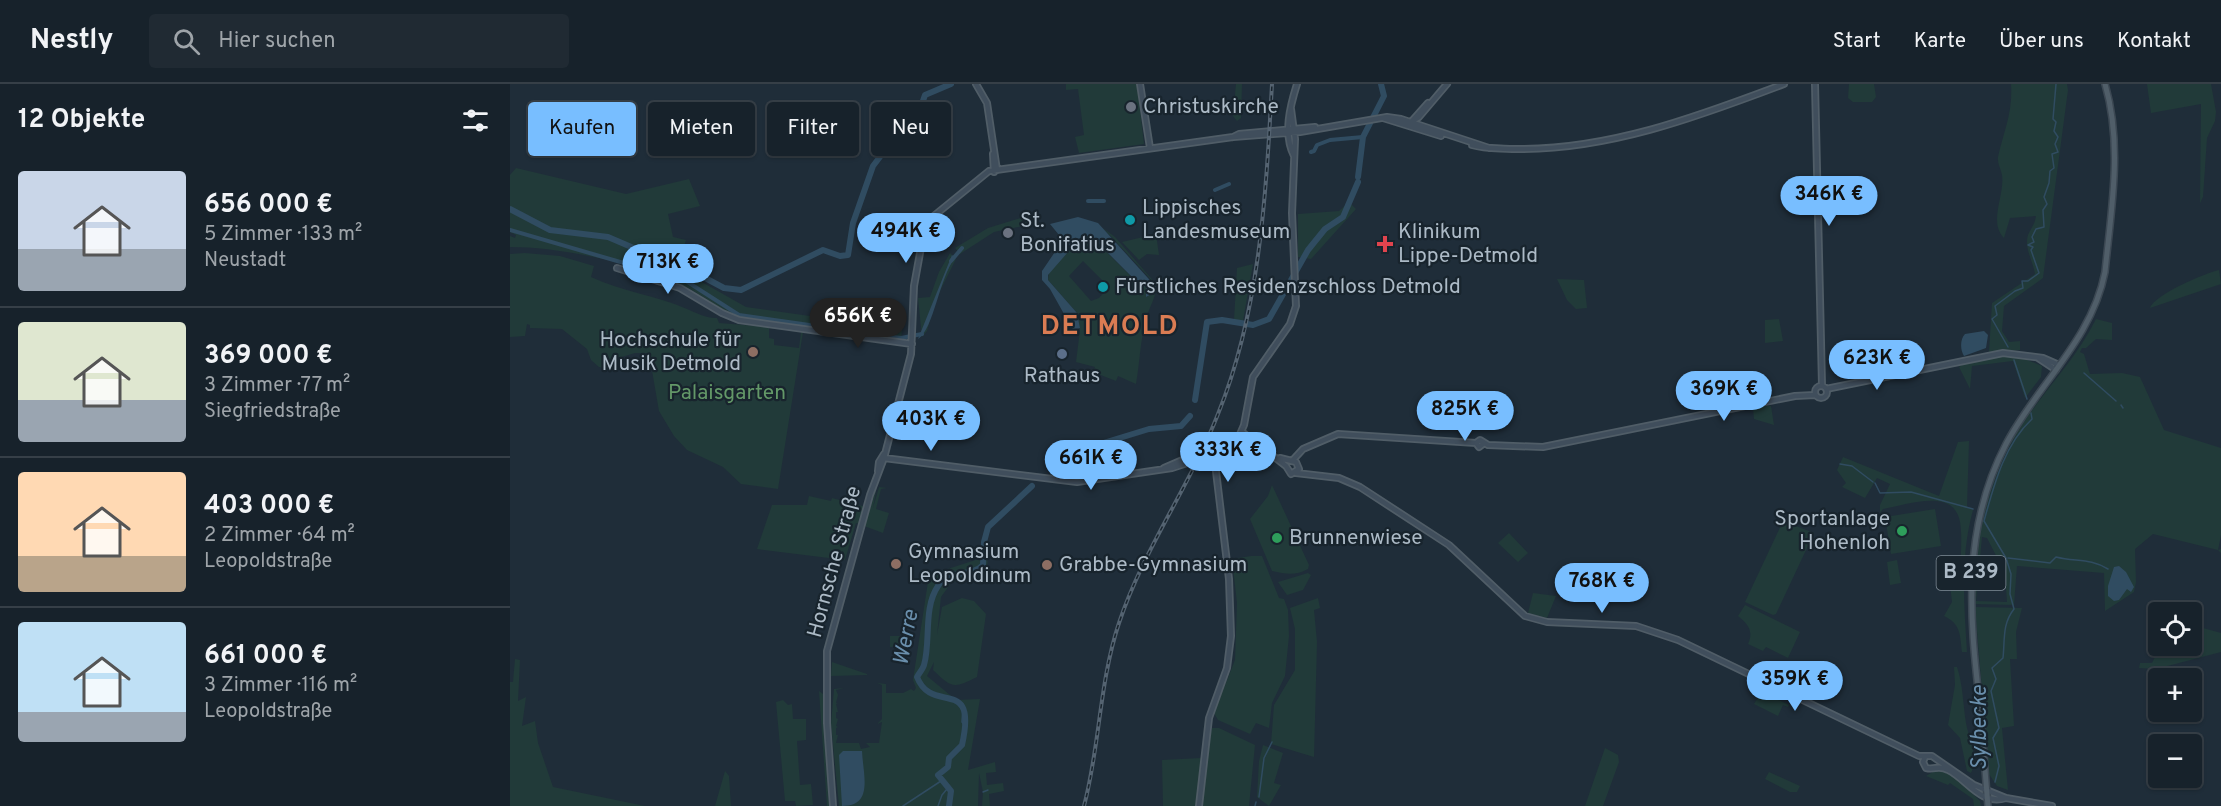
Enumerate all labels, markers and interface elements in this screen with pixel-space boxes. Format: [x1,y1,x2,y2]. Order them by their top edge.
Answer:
search box [149,14,569,68]
text: Nestly [30,23,113,59]
icon: search [170,25,203,58]
text: Hier suchen [218,28,336,55]
text: Start [1833,28,1881,55]
text: Karte [1914,28,1966,55]
text: Über uns [1999,28,2084,55]
text: Kontakt [2117,28,2191,55]
place label: Christuskirche [1143,94,1279,121]
marker: Christuskirche [1124,100,1138,114]
chip: Kaufen [528,102,636,156]
chip: Mieten [648,102,755,156]
chip: Filter [767,102,859,156]
chip: Neu [871,102,951,156]
text: 12 Objekte [18,104,145,137]
icon: filters [459,104,492,137]
pin: 346K € [1780,176,1878,227]
text: 346K € [1795,182,1864,208]
text: 656 000 € [204,189,333,222]
icon: home [66,195,138,267]
place label: Lippisches Landesmuseum [1142,195,1290,246]
place label: St. Bonifatius [1020,208,1115,259]
pin: 494K € [857,213,955,264]
marker: Lippisches Landesmuseum [1123,213,1137,227]
text: 494K € [871,219,941,245]
place label: Klinikum Lippe-Detmold [1398,219,1538,270]
text: 5 Zimmer · 133 m² [204,222,362,248]
marker: St. Bonifatius [1001,226,1015,240]
marker: Klinikum Lippe-Detmold [1376,235,1394,253]
pin: 713K € [619,244,717,295]
text: Neustadt [204,248,286,274]
text: 713K € [637,250,699,276]
place label: Fürstliches Residenzschloss Detmold [1115,274,1461,301]
marker: Fürstliches Residenzschloss Detmold [1096,280,1110,294]
pin: 656K € [809,298,907,349]
text: 656K € [824,304,892,330]
district label: DETMOLD [1041,310,1179,344]
place label: Hochschule für Musik Detmold [599,327,741,378]
text: 369 000 € [204,340,333,373]
pin: 623K € [1828,340,1926,391]
marker: Hochschule für Musik Detmold [746,345,760,359]
icon: home [66,346,138,418]
text: 623K € [1843,346,1911,372]
marker: Rathaus [1055,347,1069,361]
place label: Rathaus [1024,363,1100,390]
pin: 369K € [1675,371,1773,422]
text: 3 Zimmer · 77 m² [204,373,350,399]
text: 369K € [1690,377,1758,403]
park label: Palaisgarten [668,380,786,407]
pin: 825K € [1416,391,1514,442]
text: 825K € [1431,397,1499,423]
text: Siegfriedstraße [204,399,341,425]
pin: 403K € [882,401,980,452]
text: 403K € [896,407,966,433]
pin: 333K € [1179,432,1277,483]
text: 333K € [1194,438,1262,464]
pin: 661K € [1042,440,1140,491]
text: 661K € [1059,446,1123,472]
street label: Hornsche Straße [802,483,868,641]
text: 403 000 € [204,490,334,523]
icon: home [66,496,138,568]
place label: Sportanlage Hohenloh [1774,506,1890,557]
text: 2 Zimmer · 64 m² [204,523,355,549]
marker: Sportanlage Hohenloh [1895,524,1909,538]
place label: Brunnenwiese [1289,525,1422,552]
marker: Brunnenwiese [1270,531,1284,545]
place label: Gymnasium Leopoldinum [908,539,1031,590]
text: Leopoldstraße [204,549,332,575]
place label: Grabbe-Gymnasium [1059,552,1247,579]
road number: B 239 [1936,556,2006,590]
marker: Gymnasium Leopoldinum [889,557,903,571]
marker: Grabbe-Gymnasium [1040,558,1054,572]
pin: 768K € [1553,563,1651,614]
text: 768K € [1569,569,1635,595]
map controls [2148,602,2202,788]
button: locate [2148,602,2202,656]
water label: Werre [888,607,926,668]
text: 661 000 € [204,640,327,673]
icon: home [66,646,138,718]
pin: 359K € [1746,661,1844,712]
text: 359K € [1761,667,1829,693]
button: + [2148,668,2202,722]
text: 3 Zimmer · 116 m² [204,673,357,699]
water label: Sylbecke [1967,685,1994,771]
text: Leopoldstraße [204,699,332,725]
button: − [2148,734,2202,788]

